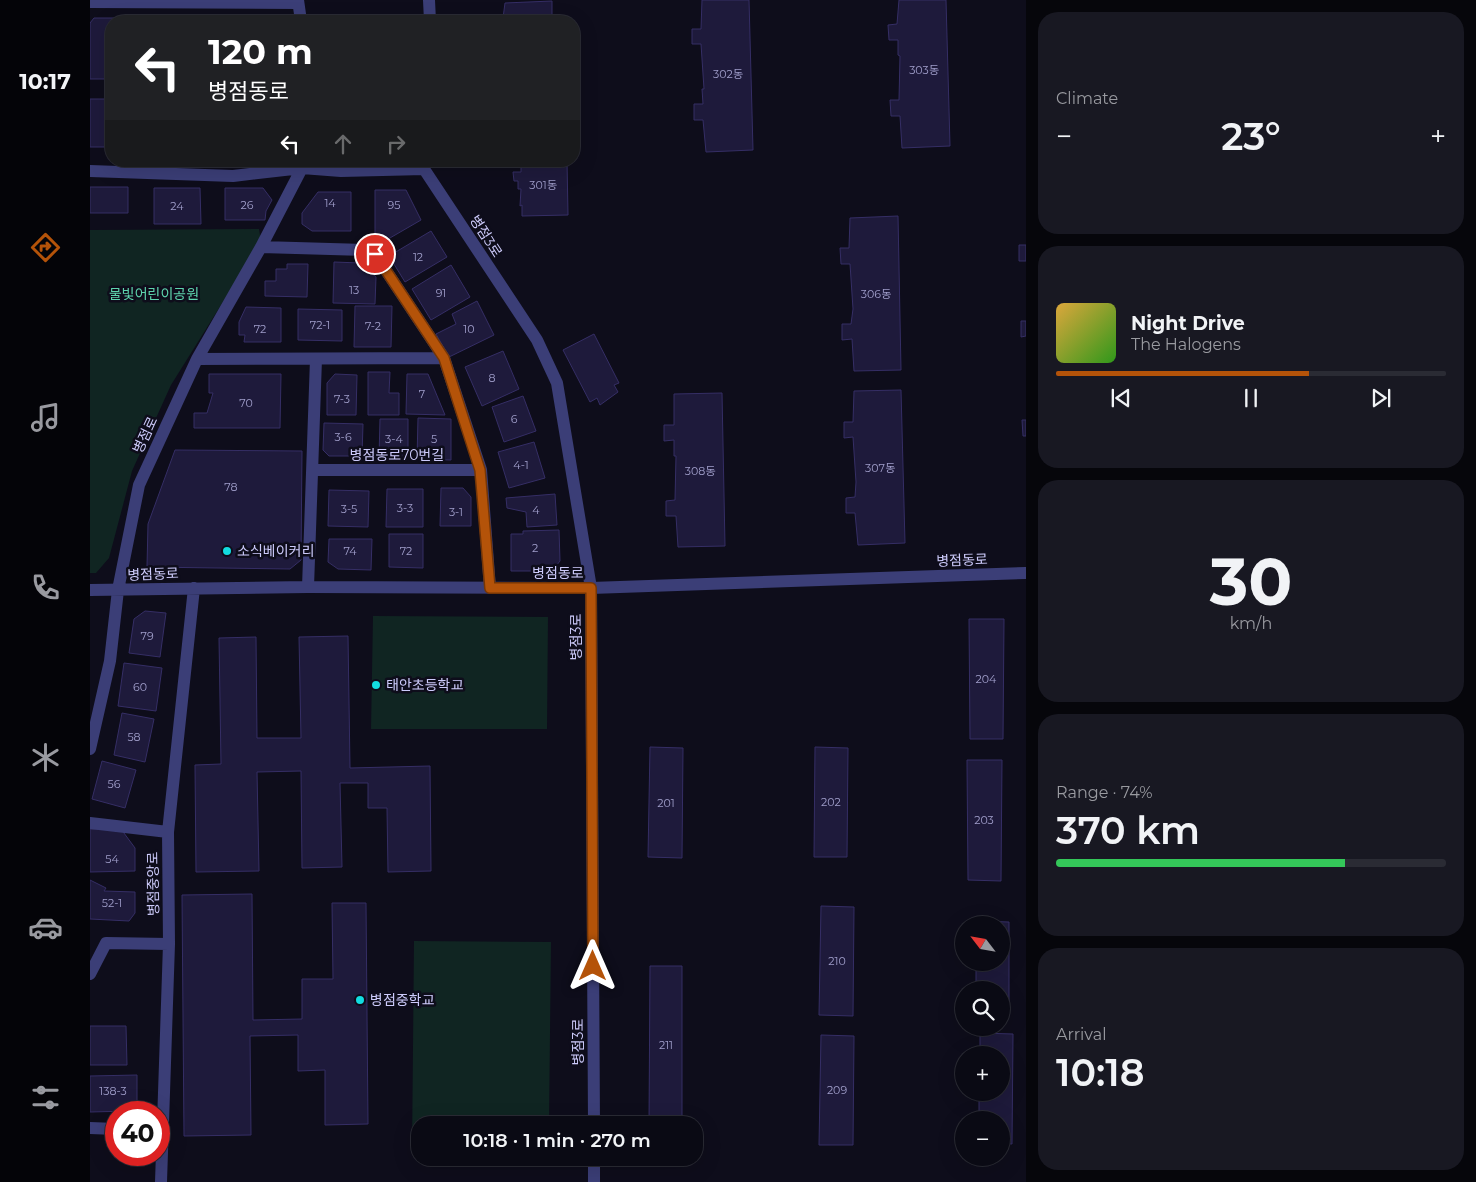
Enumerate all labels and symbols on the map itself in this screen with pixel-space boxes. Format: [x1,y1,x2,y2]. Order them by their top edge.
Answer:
house number: 303동 [909,63,939,77]
house number: 302동 [713,67,743,81]
house number: 301동 [529,178,557,192]
house number: 14 [324,196,336,210]
house number: 26 [241,198,254,212]
house number: 95 [388,198,400,212]
house number: 24 [170,199,184,213]
street label: 병점3로 [466,212,506,261]
pin [354,233,396,275]
house number: 12 [413,250,423,264]
house number: 13 [349,283,359,297]
park label: 물빛어린이공원 [109,285,199,303]
house number: 91 [436,286,446,300]
house number: 306동 [861,287,891,301]
house number: 72-1 [310,318,330,332]
house number: 7-2 [365,319,381,333]
house number: 72 [254,322,266,336]
house number: 10 [463,322,475,336]
house number: 8 [488,371,496,385]
house number: 7 [419,387,425,401]
house number: 7-3 [334,392,350,406]
house number: 70 [239,396,253,410]
house number: 6 [511,412,518,426]
street label: 병점로 [129,414,161,456]
house number: 3-6 [334,430,352,444]
house number: 3-4 [385,432,404,446]
house number: 5 [431,432,437,446]
street label: 병점동로70번길 [350,446,444,464]
house number: 4-1 [513,458,529,472]
house number: 307동 [865,461,895,475]
house number: 308동 [685,464,715,478]
house number: 78 [224,480,238,494]
house number: 3-3 [397,501,413,515]
house number: 3-5 [341,502,357,516]
house number: 4 [532,503,540,517]
house number: 3-1 [449,505,463,519]
house number: 2 [532,541,538,555]
place label: 소식베이커리 [237,542,314,560]
house number: 74 [343,544,357,558]
house number: 72 [400,544,412,558]
marker: 소식베이커리 [221,545,233,557]
street label: 병점동로 [936,550,988,570]
street label: 병점동로 [127,564,179,584]
street label: 병점동로 [532,564,584,582]
street label: 병점3로 [567,614,585,660]
house number: 79 [140,629,154,643]
house number: 204 [976,672,997,686]
place label: 태안초등학교 [386,676,463,694]
marker: 태안초등학교 [370,679,382,691]
house number: 60 [133,680,147,694]
house number: 58 [127,730,141,744]
house number: 56 [108,777,121,791]
house number: 202 [821,795,841,809]
house number: 201 [657,796,675,810]
house number: 203 [974,813,994,827]
house number: 54 [105,852,119,866]
street label: 병점중앙로 [143,852,163,916]
house number: 52-1 [102,896,122,910]
north arrow [955,916,1010,971]
position arrow [566,939,618,991]
house number: 210 [828,954,846,968]
place label: 병점중학교 [370,991,435,1009]
marker: 병점중학교 [354,994,366,1006]
street label: 병점3로 [569,1019,587,1065]
house number: 211 [659,1038,673,1052]
house number: 209 [827,1083,847,1097]
house number: 138-3 [99,1084,127,1098]
speed limit sign: 40 [105,1101,170,1166]

